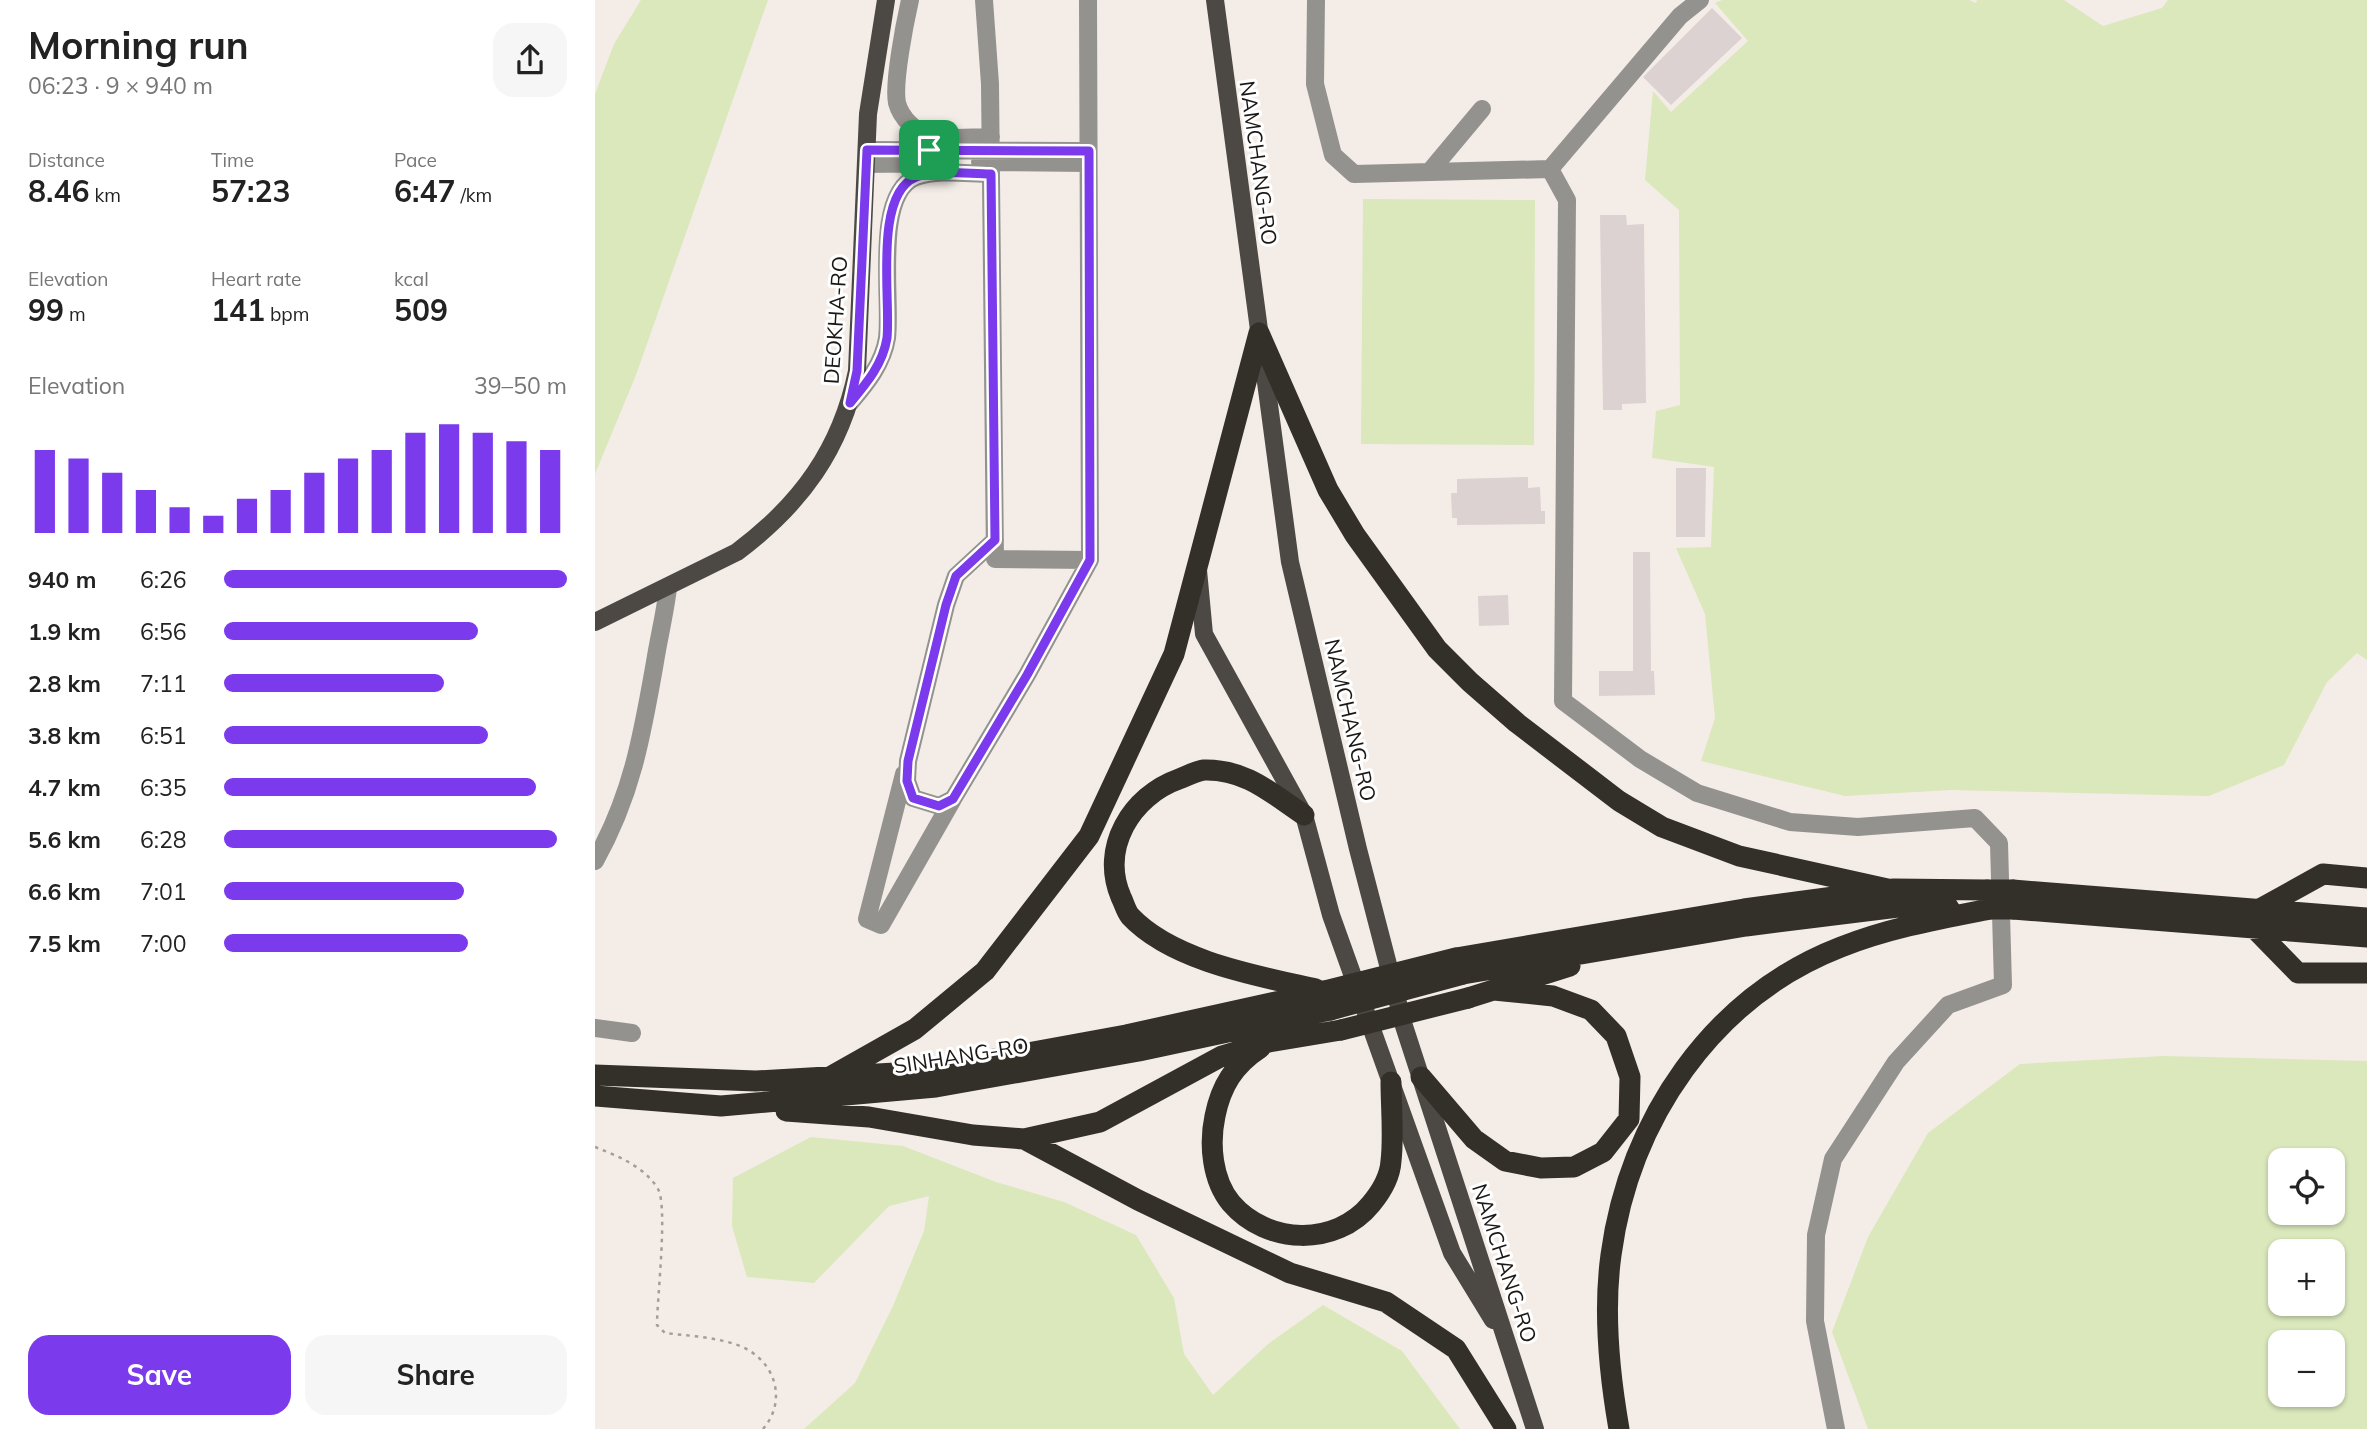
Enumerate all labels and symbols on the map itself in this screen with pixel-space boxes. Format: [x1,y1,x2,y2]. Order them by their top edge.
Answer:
street label: NAMCHANG-RO [1235,79,1283,247]
pin [899,120,959,180]
street label: DEOKHA-RO [818,255,852,385]
street label: NAMCHANG-RO [1320,636,1382,804]
street label: SINHANG-RO [892,1031,1030,1079]
street label: NAMCHANG-RO [1467,1180,1543,1346]

